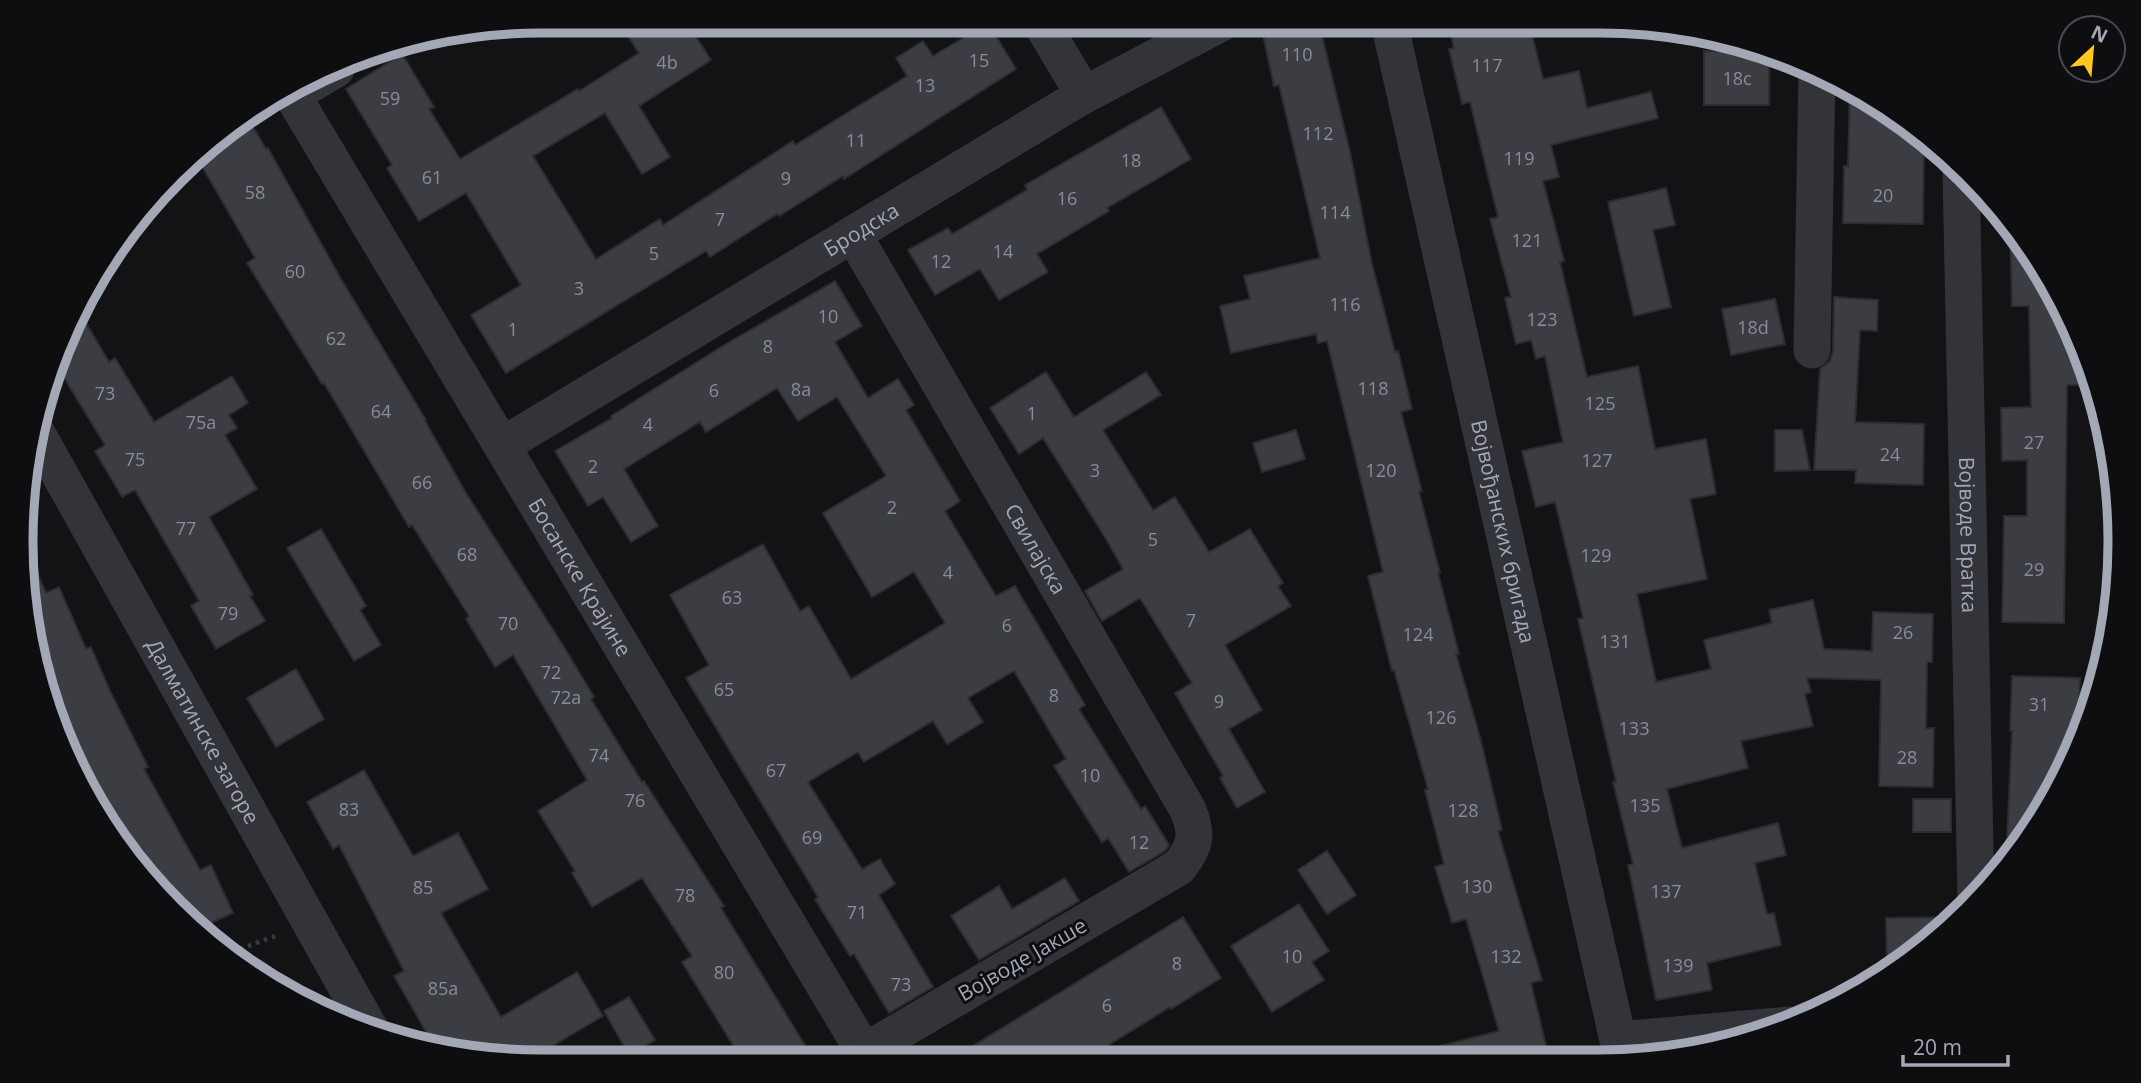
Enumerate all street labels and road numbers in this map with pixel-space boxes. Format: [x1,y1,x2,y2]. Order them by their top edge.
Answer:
street label: Бродска [818,196,904,263]
street label: Војвођанских бригада [1465,417,1542,646]
street label: Војводе Вратка [1953,457,1984,613]
street label: Босанске Крајине [522,493,639,661]
street label: Свилајска [999,498,1073,599]
street label: Далматинске загоре [140,633,266,829]
street label: Војводе Јакше [953,911,1091,1007]

